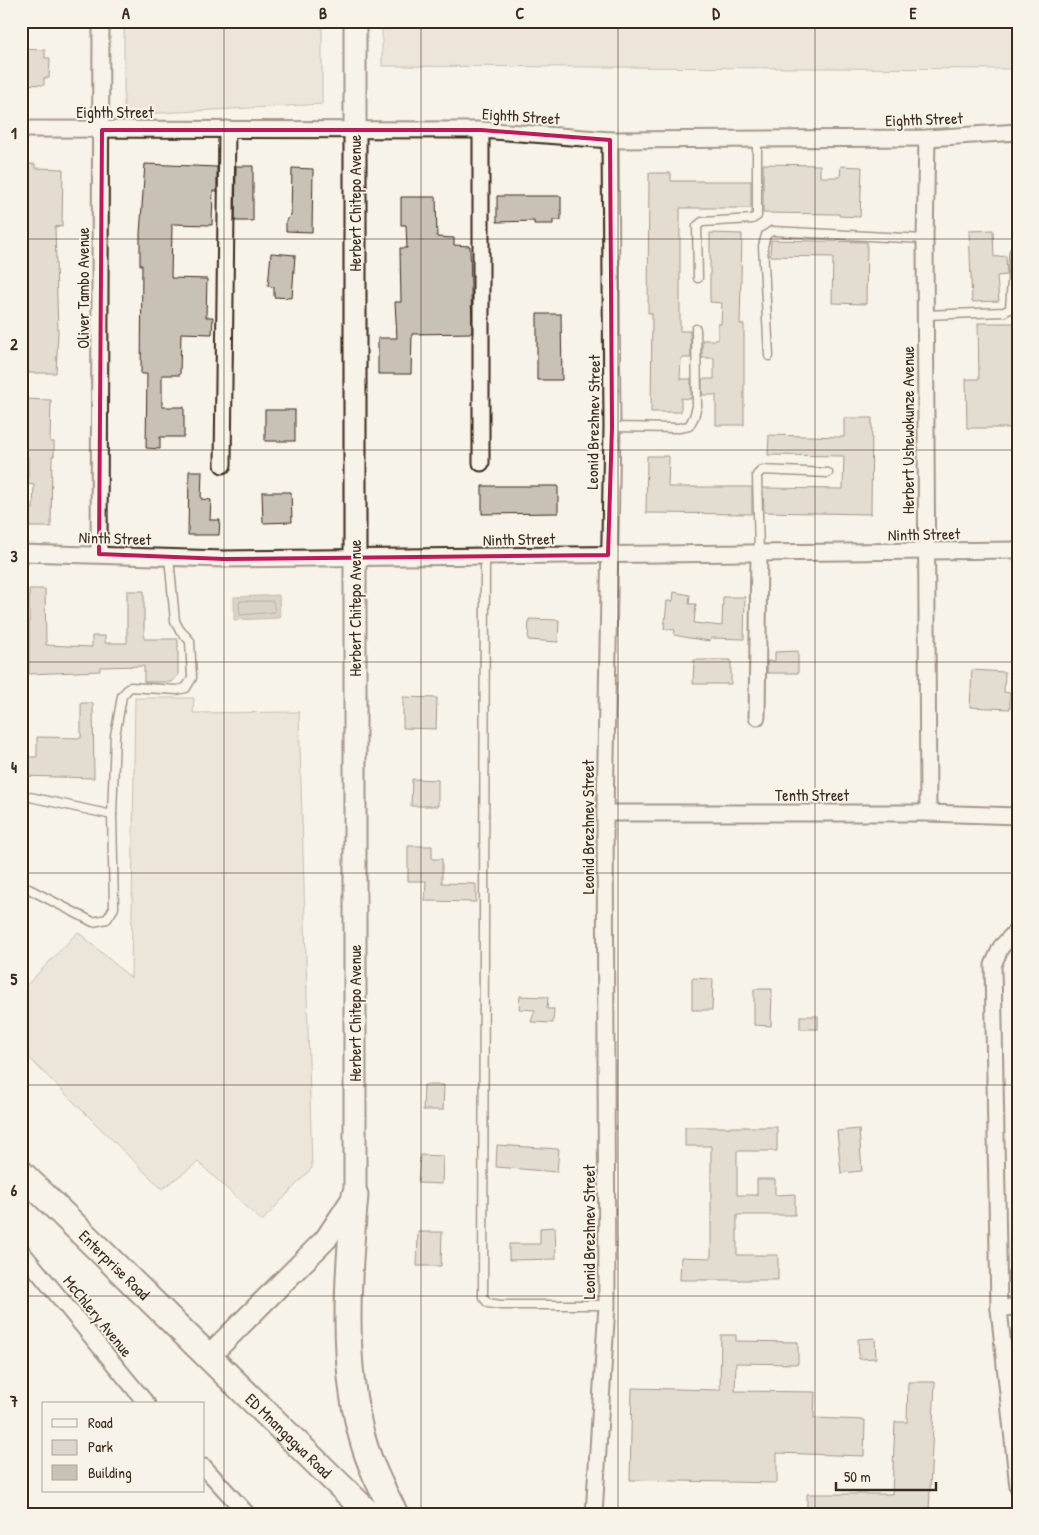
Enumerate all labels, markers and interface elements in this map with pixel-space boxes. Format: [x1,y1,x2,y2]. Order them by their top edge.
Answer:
text: A [122,2,130,24]
text: B [319,2,327,24]
text: C [516,2,525,24]
text: D [712,2,720,24]
text: E [909,2,917,24]
street label: Eighth Street [76,101,154,123]
street label: Eighth Street [481,102,561,130]
street label: Eighth Street [885,107,964,131]
text: 1 [11,122,17,144]
street label: Herbert Chitepo Avenue [344,134,366,271]
street label: Oliver Tambo Avenue [72,227,94,349]
text: 2 [10,333,18,355]
street label: Herbert Ushewokunze Avenue [897,345,919,514]
street label: Leonid Brezhnev Street [581,354,605,490]
street label: Ninth Street [888,522,961,546]
street label: Ninth Street [78,526,152,550]
street label: Ninth Street [483,527,556,551]
street label: Herbert Chitepo Avenue [344,539,366,676]
text: 3 [10,545,18,567]
text: 4 [11,756,17,778]
street label: Leonid Brezhnev Street [577,759,599,894]
street label: Tenth Street [775,784,850,806]
street label: Herbert Chitepo Avenue [344,944,366,1081]
text: 5 [11,968,18,990]
street label: Leonid Brezhnev Street [578,1164,600,1299]
text: 6 [11,1179,18,1201]
street label: Enterprise Road [74,1225,155,1305]
street label: McChlery Avenue [58,1271,138,1362]
street label: ED Mnangagwa Road [241,1388,337,1483]
text: 7 [9,1390,18,1412]
legend [42,1402,205,1492]
text: Road [88,1412,113,1433]
text: Park [88,1436,113,1457]
scale bar [836,1460,936,1492]
text: Building [88,1462,132,1483]
text: 50 m [844,1466,871,1487]

